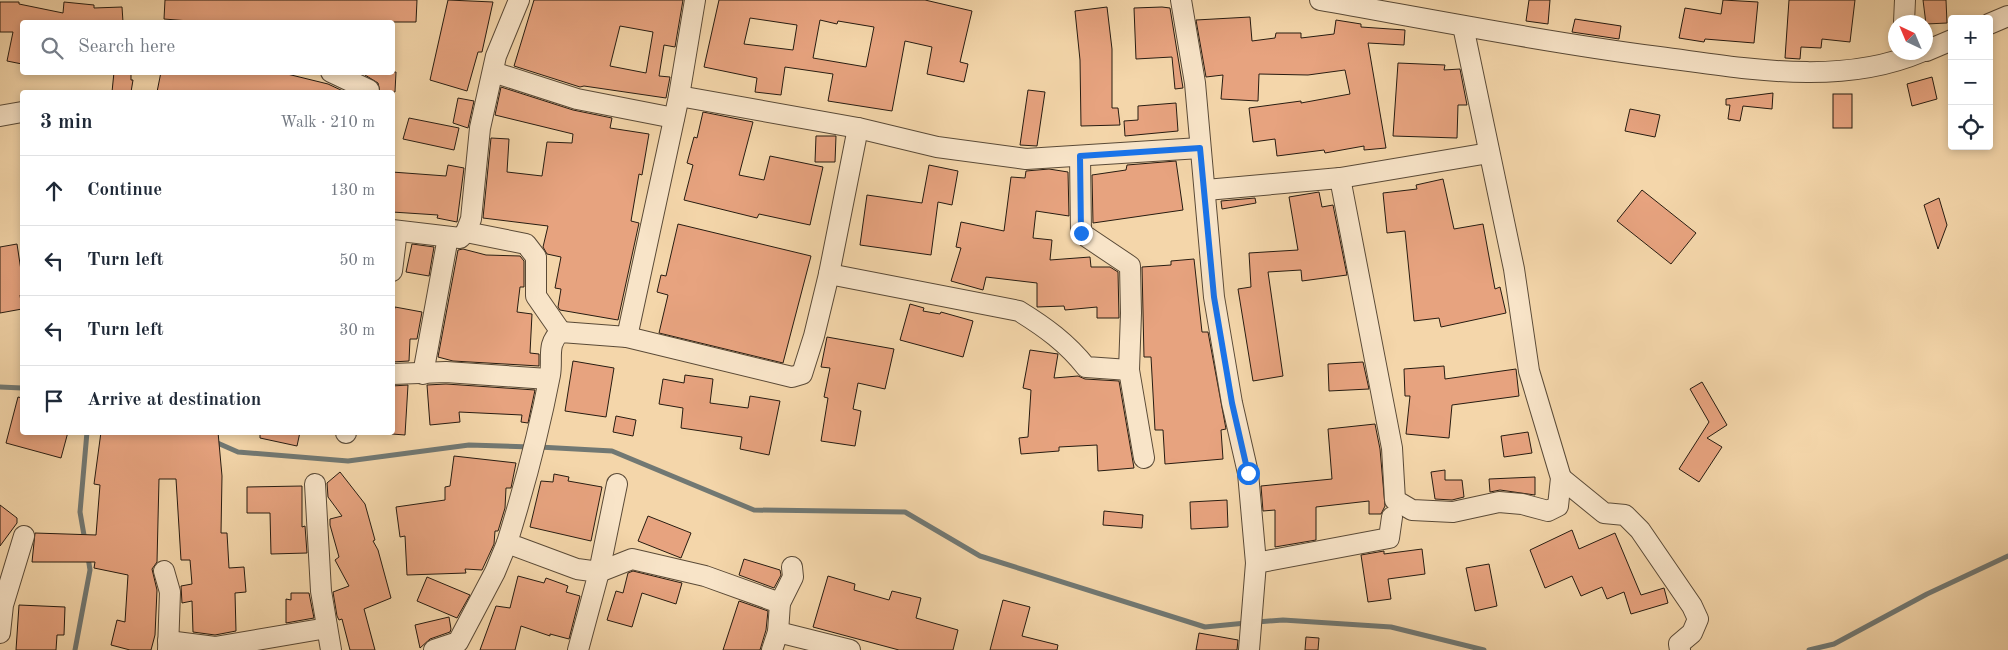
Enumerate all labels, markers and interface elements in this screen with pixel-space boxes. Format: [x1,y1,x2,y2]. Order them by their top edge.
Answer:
north arrow [1888,15,1933,60]
map controls [1948,15,1993,150]
button: + [1948,15,1993,60]
search box [20,20,395,75]
icon: search [38,34,66,62]
text: Search here [78,38,175,57]
button: − [1948,60,1993,105]
button: locate [1948,105,1993,150]
text: 3 min [40,112,93,133]
text: Walk · 210 m [280,115,375,131]
icon: ahead [40,177,68,205]
text: Continue [87,181,162,200]
text: 130 m [330,183,375,199]
route end [1070,222,1093,245]
icon: left [40,247,68,275]
text: Turn left [87,251,164,270]
text: 50 m [339,253,375,269]
icon: left [40,317,68,345]
text: Turn left [87,321,164,340]
text: 30 m [339,323,375,339]
icon: arrive [40,387,68,415]
text: Arrive at destination [87,391,261,410]
route start [1237,462,1260,485]

